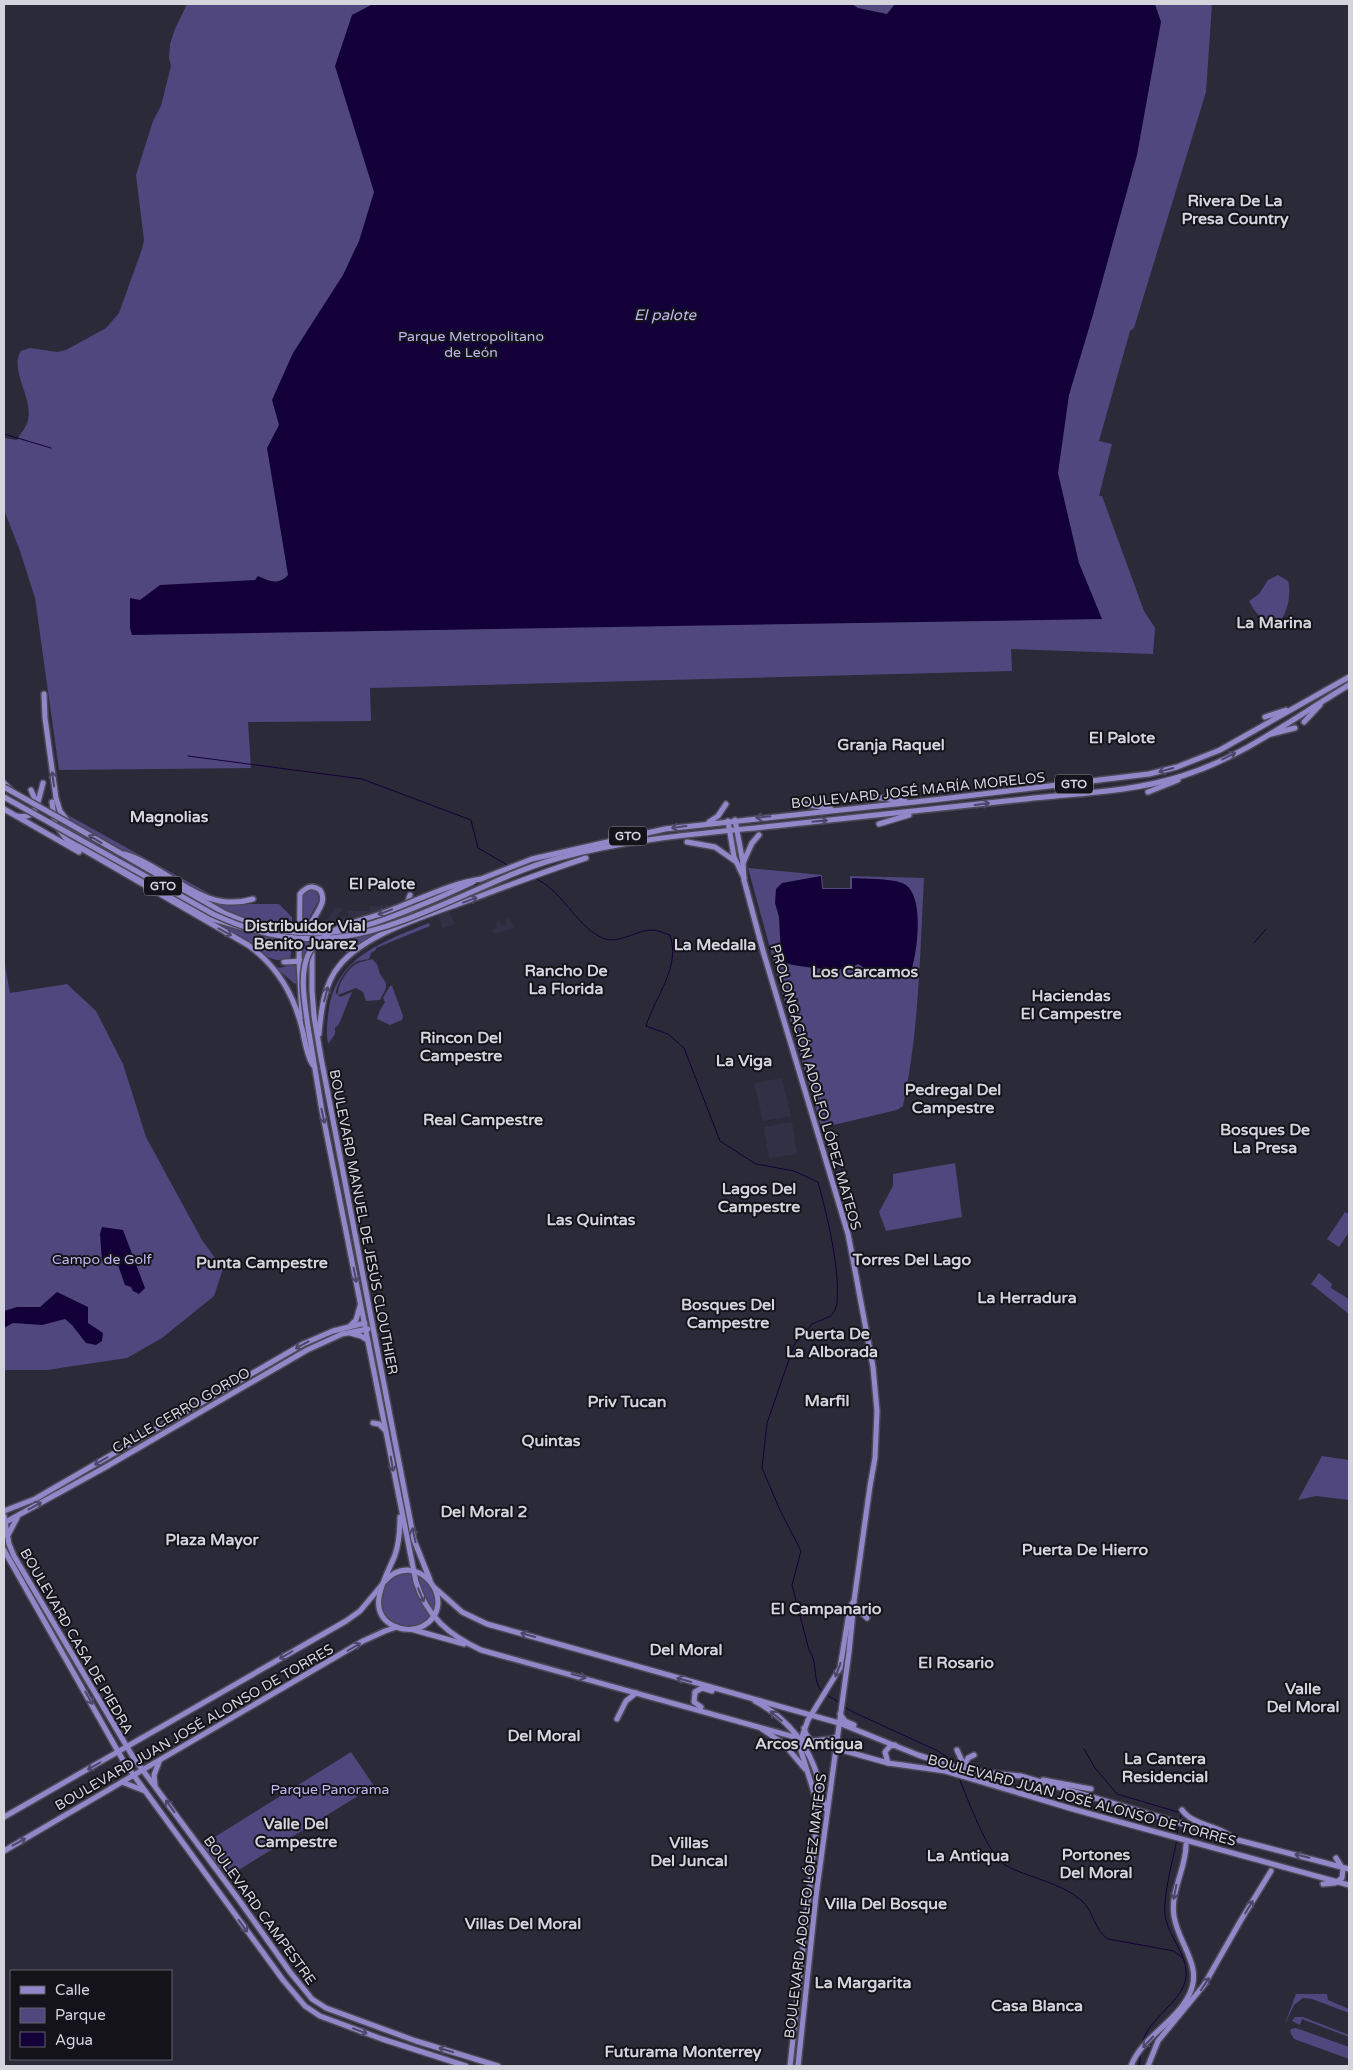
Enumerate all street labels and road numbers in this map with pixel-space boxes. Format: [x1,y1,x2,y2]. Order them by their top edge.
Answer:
street label: BOULEVARD JOSÉ MARÍA MORELOS [790,769,1046,812]
road number: GTO [1055,774,1093,794]
road number: GTO [609,826,647,846]
road number: GTO [144,876,182,896]
street label: PROLONGACIÓN ADOLFO LÓPEZ MATEOS [766,942,865,1232]
street label: BOULEVARD MANUEL DE JESÚS CLOUTHIER [326,1068,401,1376]
street label: CALLE CERRO GORDO [109,1364,253,1457]
street label: BOULEVARD CASA DE PIEDRA [16,1545,137,1737]
street label: BOULEVARD JUAN JOSÉ ALONSO DE TORRES [52,1640,337,1814]
street label: BOULEVARD JUAN JOSÉ ALONSO DE TORRES [926,1751,1238,1850]
street label: BOULEVARD ADOLFO LÓPEZ MATEOS [781,1772,830,2039]
street label: BOULEVARD CAMPESTRE [200,1833,319,1988]

